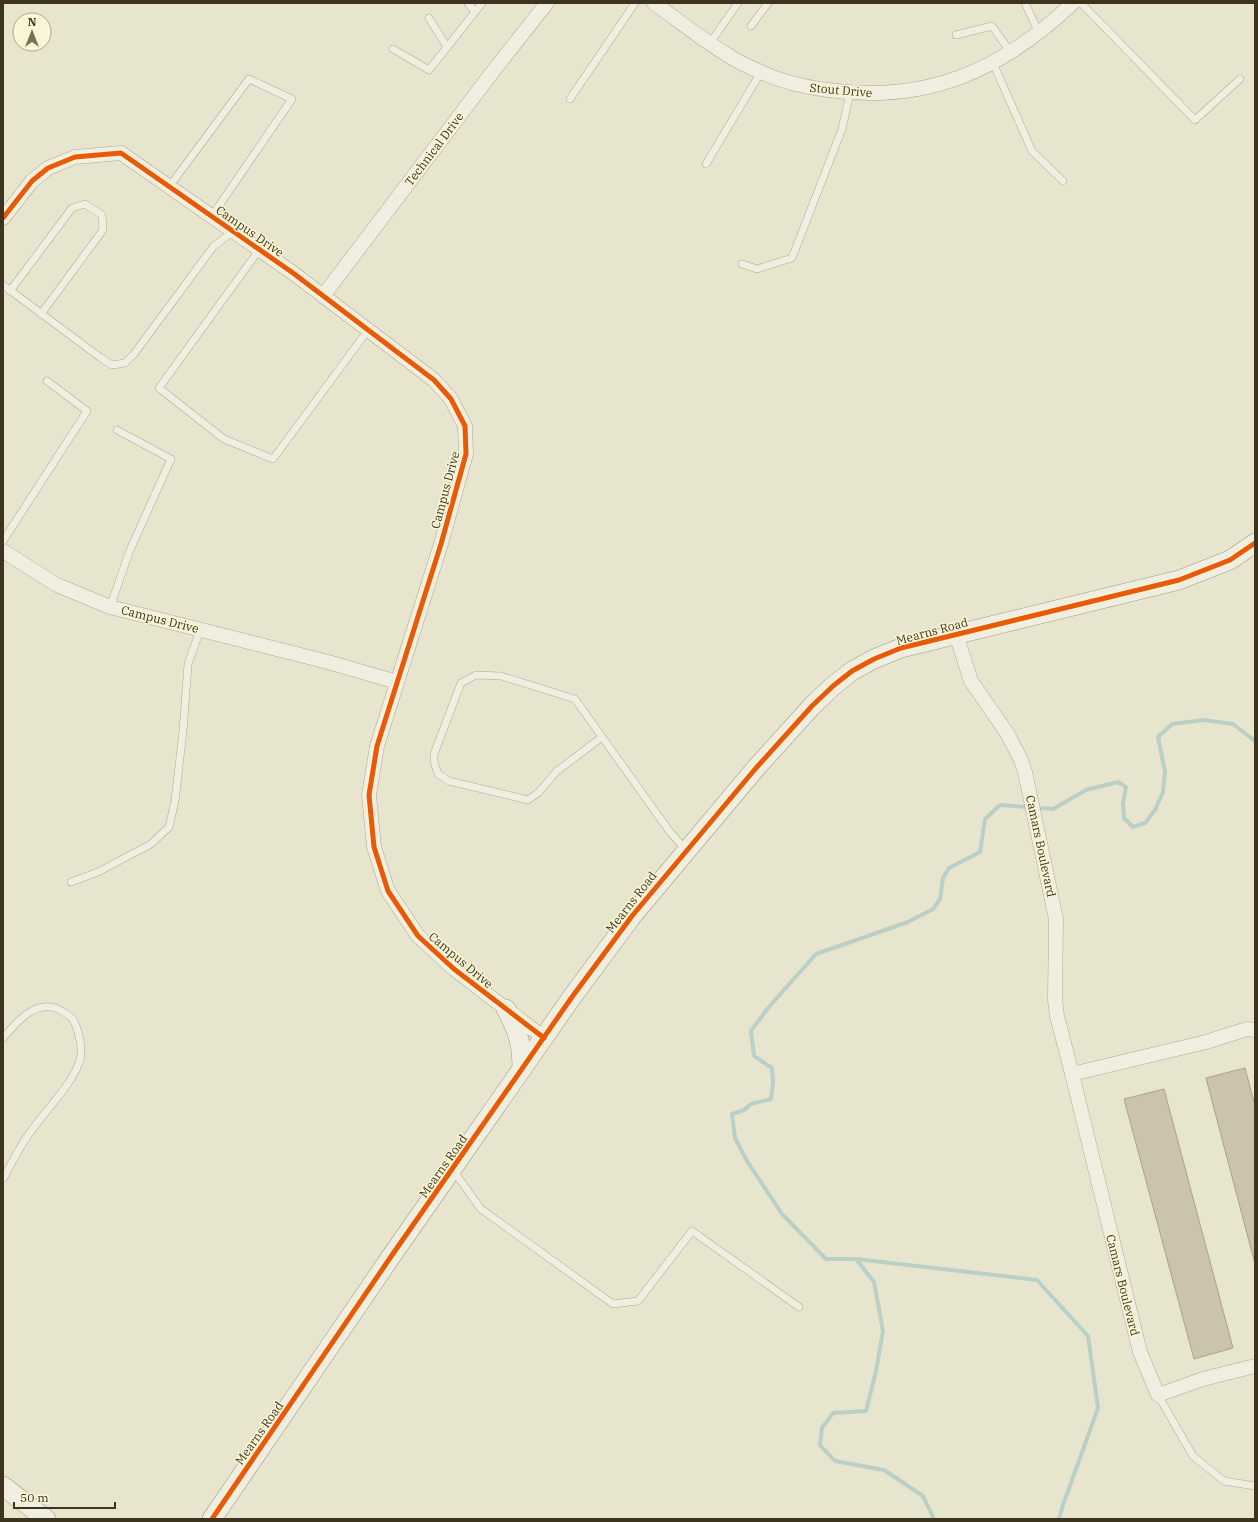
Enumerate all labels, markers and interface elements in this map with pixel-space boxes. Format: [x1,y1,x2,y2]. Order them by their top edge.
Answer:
north arrow [12,12,52,52]
text: N [28,15,37,29]
street label: Stout Drive [809,80,873,100]
street label: Technical Drive [401,109,467,189]
street label: Campus Drive [213,202,287,260]
street label: Campus Drive [427,450,463,530]
street label: Campus Drive [120,602,200,636]
street label: Mearns Road [894,614,970,648]
street label: Camars Boulevard [1023,794,1059,898]
street label: Mearns Road [602,868,660,936]
street label: Campus Drive [426,929,496,991]
street label: Mearns Road [416,1131,470,1201]
street label: Camars Boulevard [1103,1233,1143,1337]
street label: Mearns Road [232,1398,286,1468]
scale bar [14,1484,115,1510]
text: 50 m [20,1490,49,1505]

